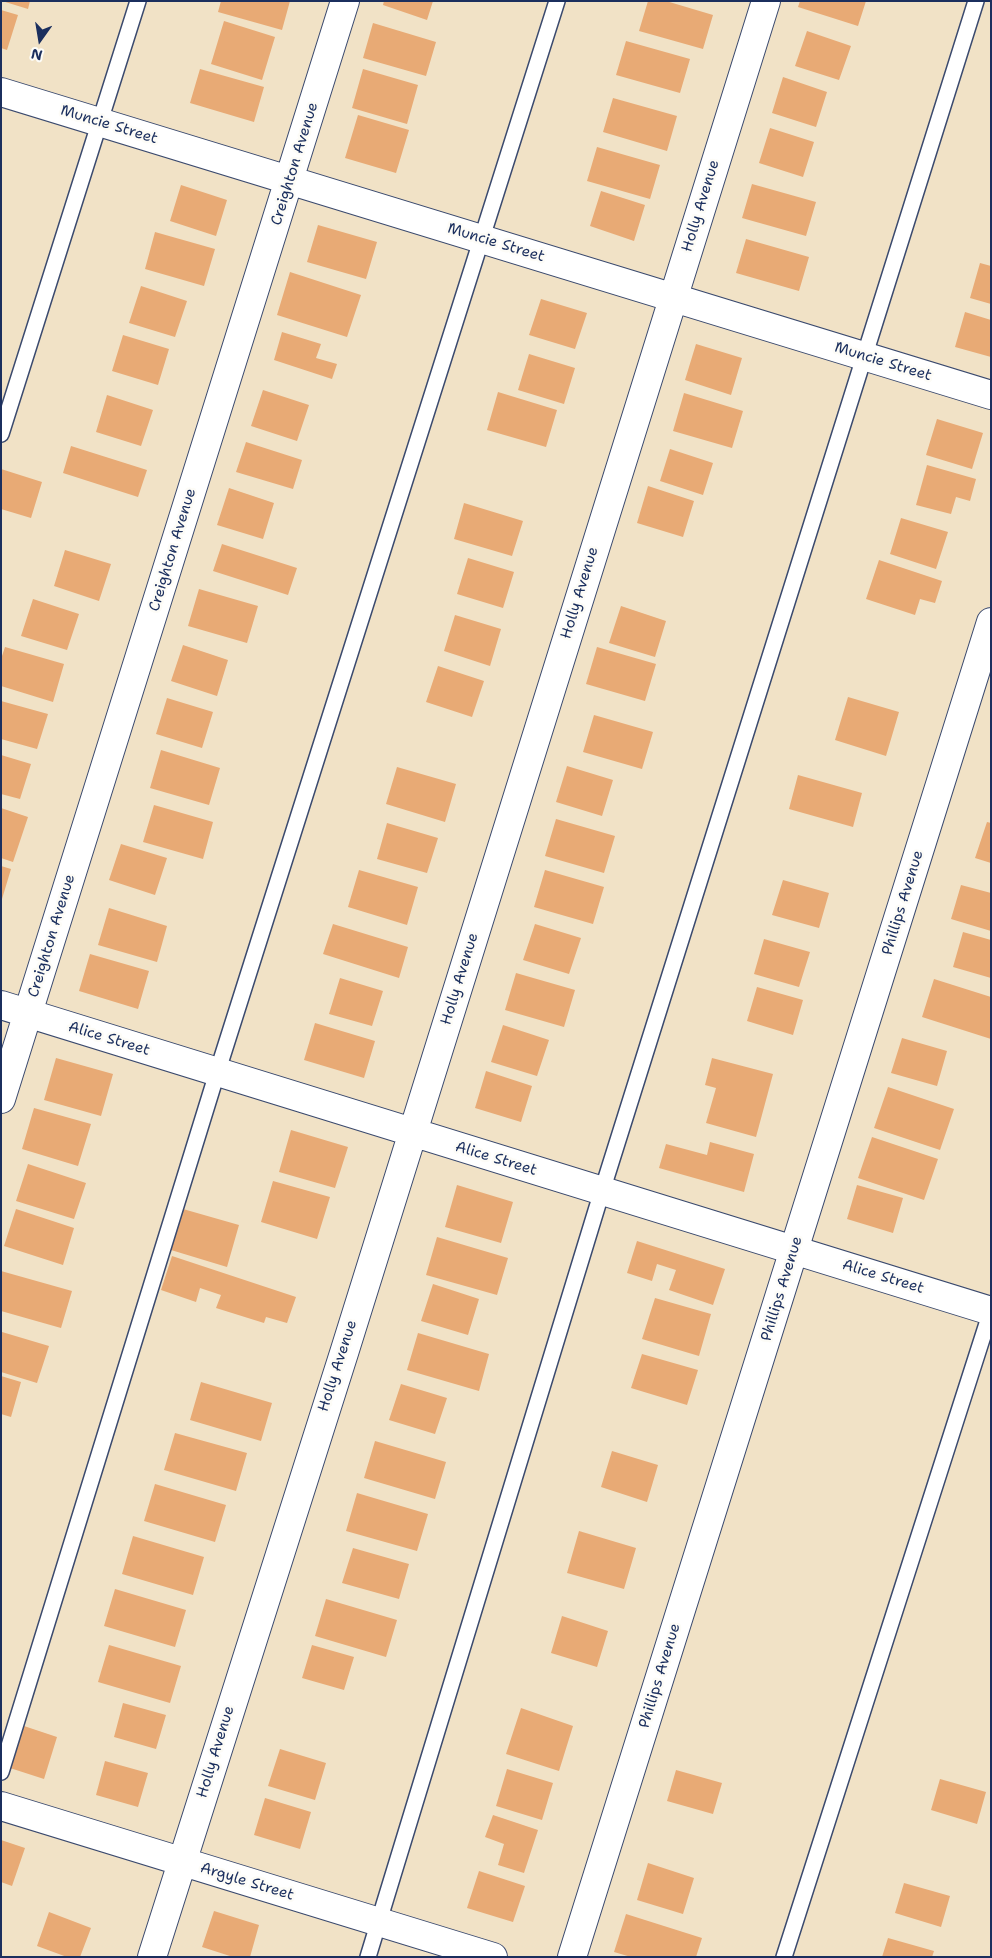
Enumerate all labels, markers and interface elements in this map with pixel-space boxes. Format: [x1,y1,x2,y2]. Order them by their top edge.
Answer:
north arrow [15,15,65,65]
text: N [29,45,44,65]
street label: Creighton Avenue [268,100,322,228]
street label: Muncie Street [58,102,160,148]
street label: Holly Avenue [678,158,724,254]
street label: Muncie Street [445,220,547,266]
street label: Muncie Street [832,339,934,385]
street label: Creighton Avenue [146,486,200,614]
street label: Holly Avenue [557,545,603,641]
street label: Phillips Avenue [879,848,927,958]
street label: Creighton Avenue [25,872,79,1000]
street label: Holly Avenue [437,931,483,1027]
street label: Alice Street [66,1018,152,1060]
street label: Alice Street [453,1138,539,1180]
street label: Phillips Avenue [758,1234,806,1344]
street label: Alice Street [840,1256,926,1298]
street label: Holly Avenue [315,1318,361,1414]
street label: Phillips Avenue [636,1621,684,1731]
street label: Holly Avenue [193,1704,239,1800]
street label: Argyle Street [198,1859,296,1905]

